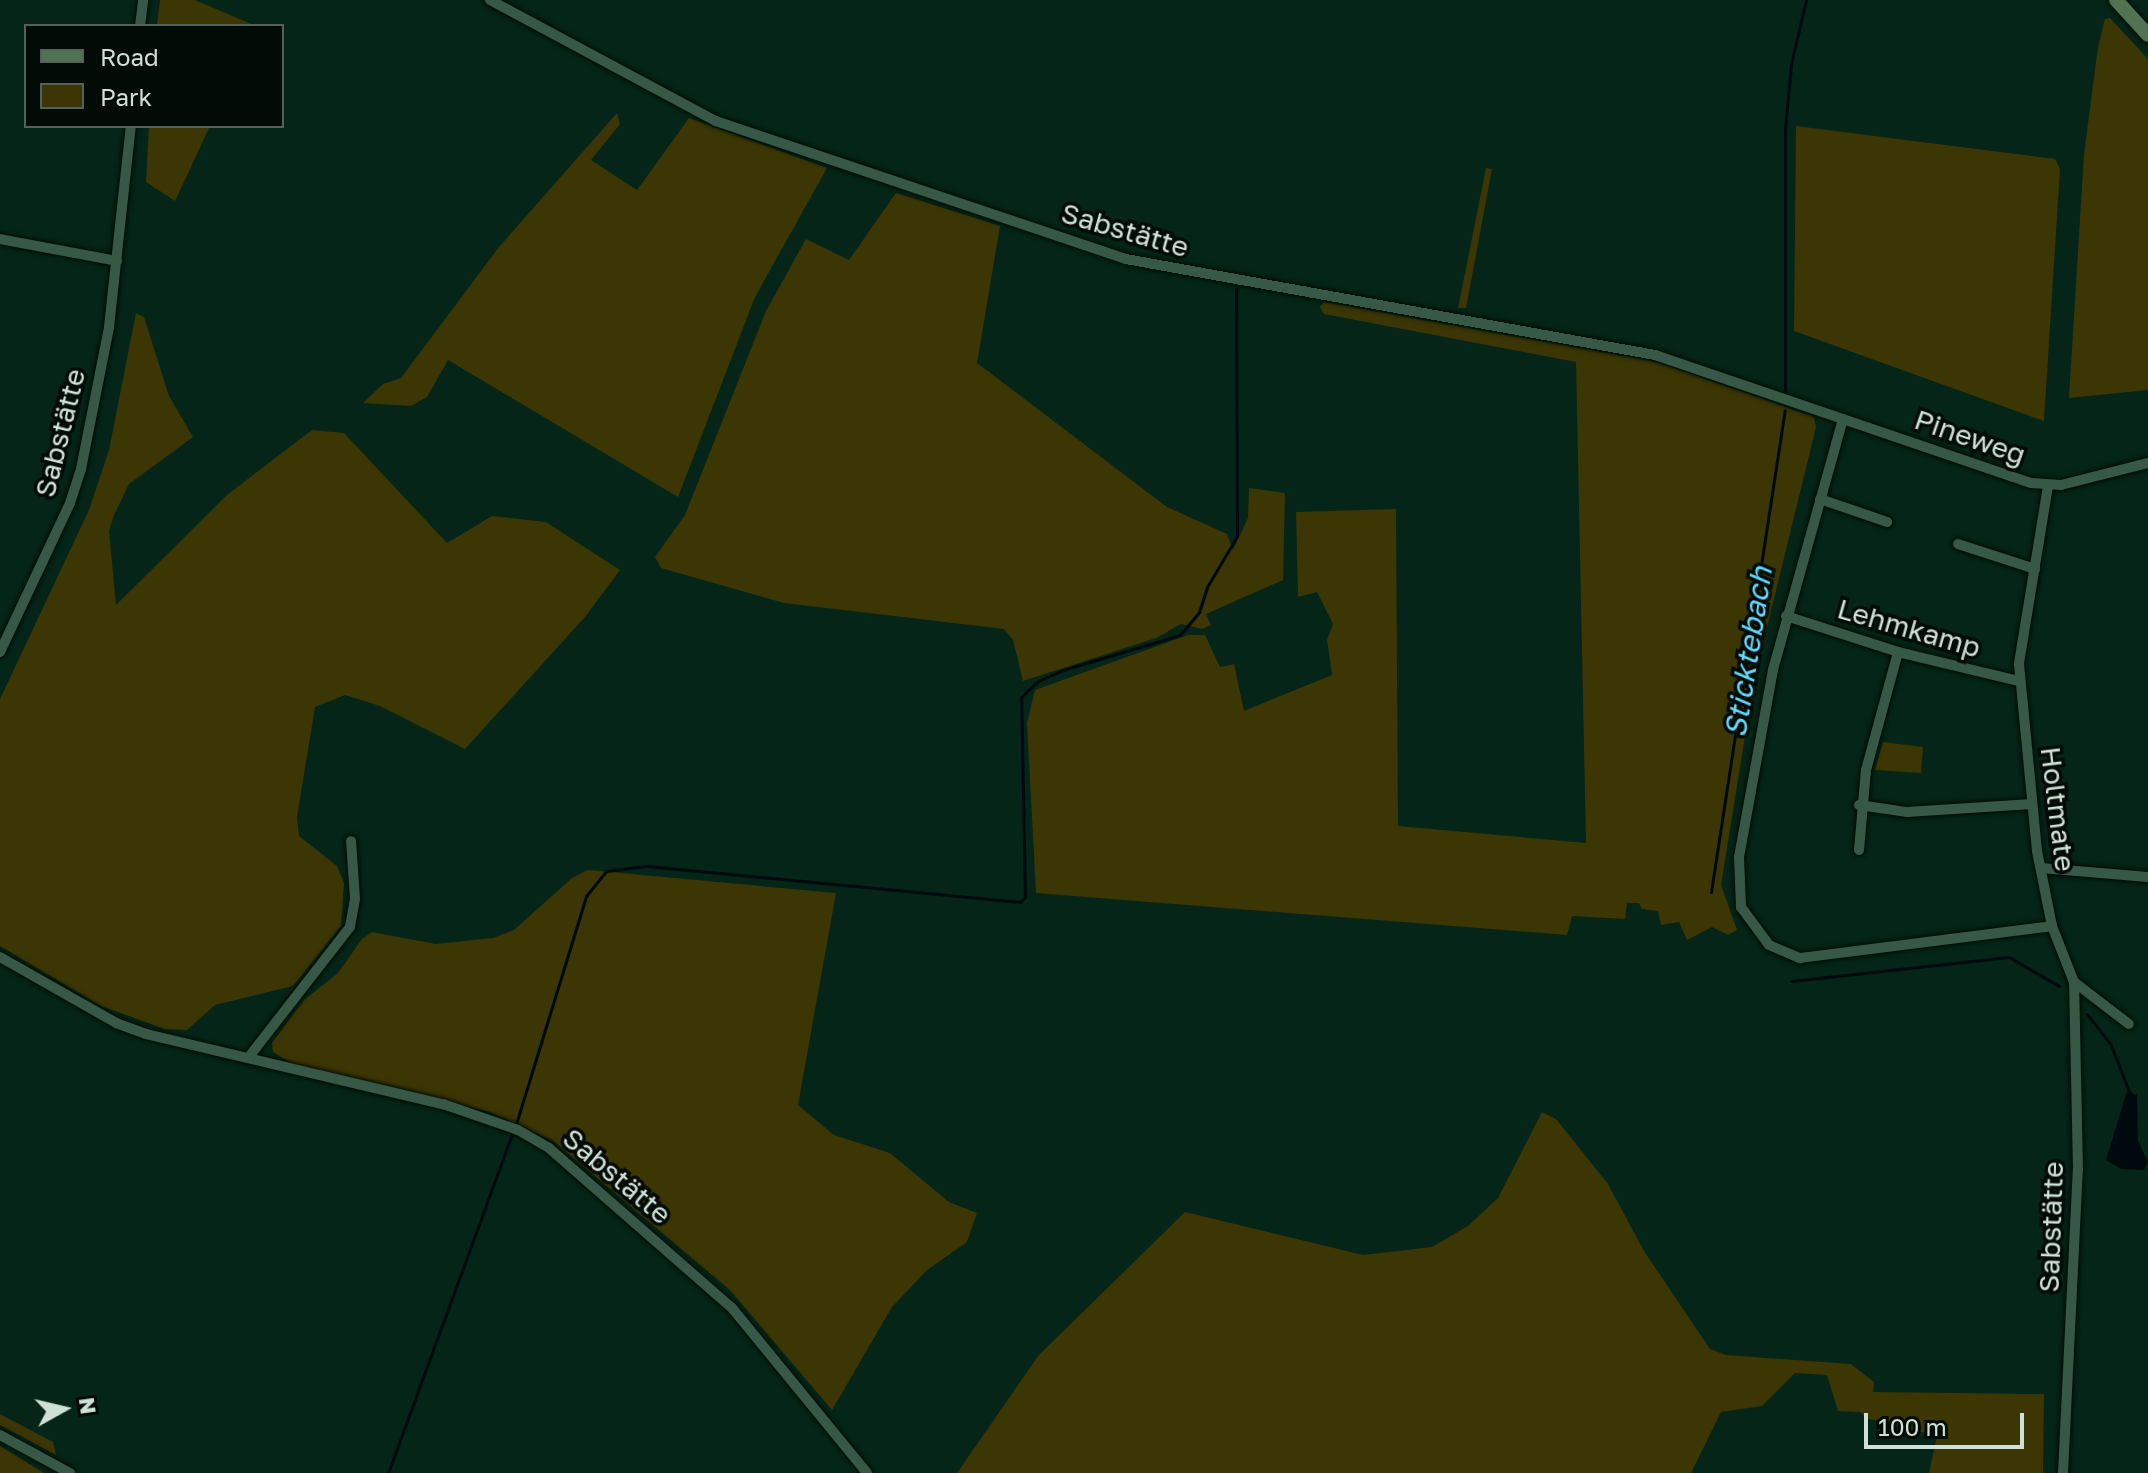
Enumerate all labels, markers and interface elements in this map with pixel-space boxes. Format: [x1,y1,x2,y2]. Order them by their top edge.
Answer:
legend [24,24,284,128]
text: Road [100,42,159,71]
text: Park [100,82,152,111]
street label: Sabstätte [1057,196,1193,264]
street label: Sabstätte [28,365,92,501]
street label: Pineweg [1910,402,2030,472]
water label: Sticktebach [1717,564,1779,740]
street label: Lehmkamp [1834,592,1984,664]
street label: Holtmate [2034,745,2082,873]
street label: Sabstätte [556,1121,678,1231]
street label: Sabstätte [2032,1161,2070,1293]
north arrow [24,1369,104,1449]
text: N [74,1395,103,1416]
scale bar [1868,1397,2028,1447]
text: 100 m [1878,1412,1947,1441]

